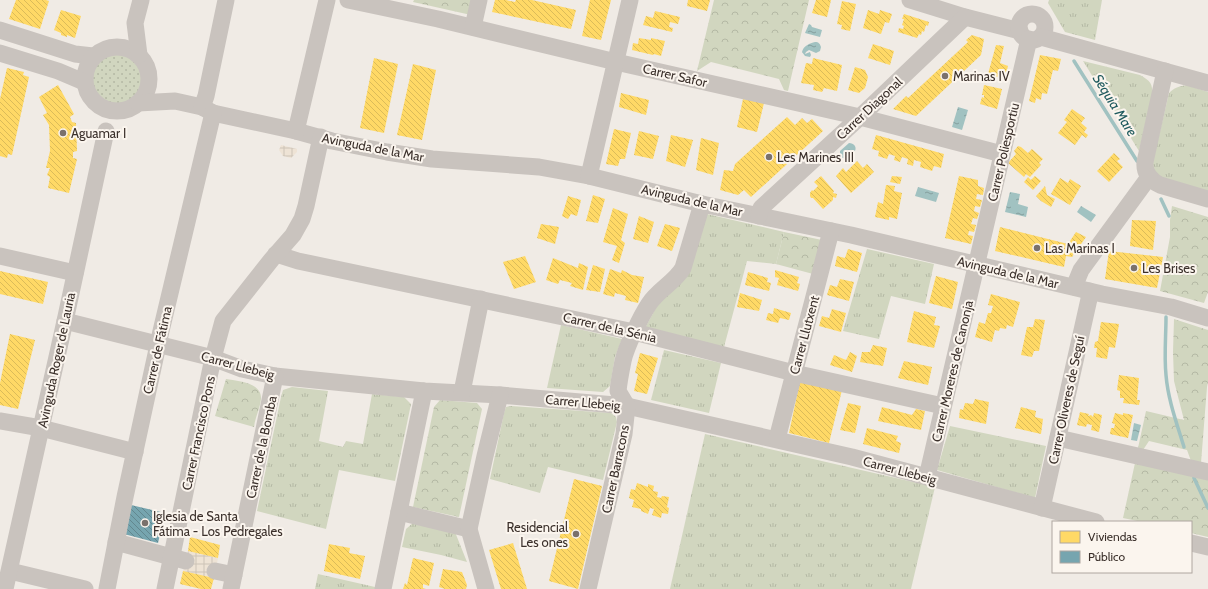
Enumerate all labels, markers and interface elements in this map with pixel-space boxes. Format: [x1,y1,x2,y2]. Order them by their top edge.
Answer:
street label: Carrer Safor [641,60,709,90]
place label: Marinas IV [953,68,1010,84]
water label: Séquia Mare [1089,70,1142,140]
marker: Marinas IV [940,71,950,81]
street label: Carrer Diagonal [833,73,905,143]
street label: Carrer Poliesportiu [984,101,1022,203]
place label: Aguamar I [71,125,126,141]
marker: Aguamar I [58,128,68,138]
street label: Avinguda de la Mar [321,129,426,165]
place label: Les Marines III [777,149,854,165]
marker: Les Marines III [764,152,774,162]
street label: Avinguda de la Mar [640,181,745,220]
place label: Las Marinas I [1045,240,1115,256]
marker: Las Marinas I [1032,243,1042,253]
street label: Avinguda de la Mar [956,253,1061,292]
place label: Les Brises [1142,260,1196,276]
marker: Les Brises [1129,263,1139,273]
street label: Avinguda Roger de Lauria [34,290,78,429]
street label: Carrer Llutxent [786,293,822,376]
street label: Carrer Moreres de Canonja [928,298,977,444]
street label: Carrer de Fátima [139,304,175,396]
street label: Carrer de la Sénia [562,308,659,346]
street label: Carrer Oliveres de Seguí [1045,334,1087,466]
street label: Carrer Llebeig [200,348,277,383]
street label: Carrer Francisco Pons [178,374,218,492]
street label: Carrer Llebeig [545,391,622,413]
street label: Carrer de la Bomba [242,393,280,500]
street label: Carrer Barracons [598,423,632,515]
street label: Carrer Llebeig [862,453,939,488]
place label: Iglesia de Santa Fátima - Los Pedregales [153,508,283,539]
marker: Iglesia de Santa Fátima - Los Pedregales [140,518,150,528]
place label: Residencial Les ones [507,519,569,550]
legend [1052,521,1192,573]
marker: Residencial Les ones [571,529,581,539]
text: Viviendas [1088,529,1137,544]
text: Público [1088,549,1125,564]

